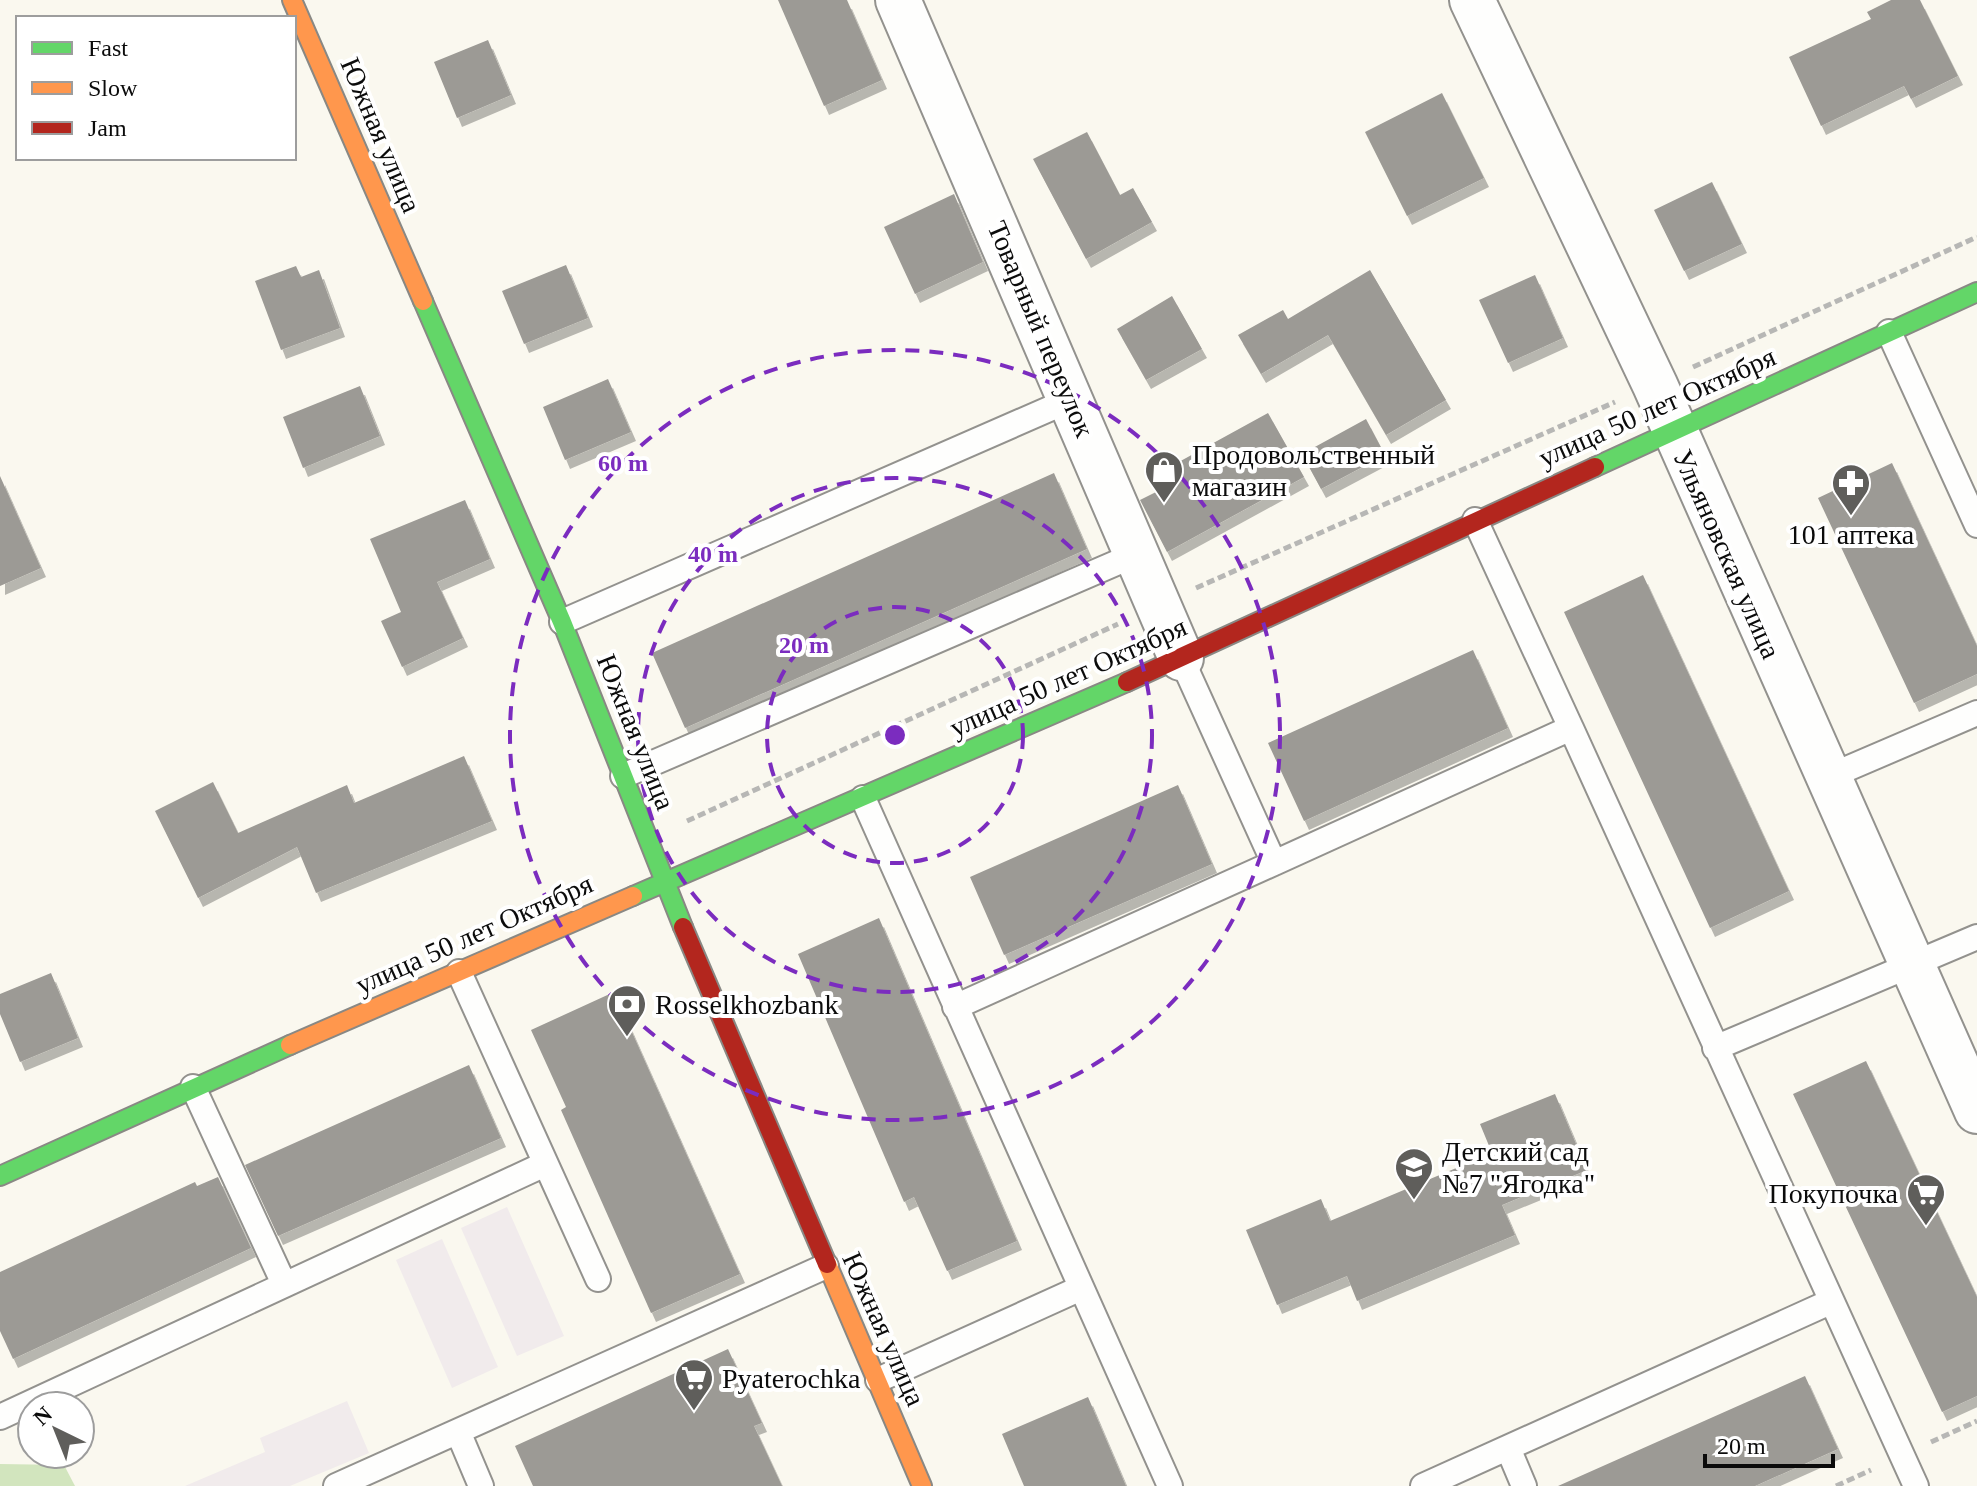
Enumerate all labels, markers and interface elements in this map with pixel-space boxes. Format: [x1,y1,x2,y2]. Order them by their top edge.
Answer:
legend [16,16,296,160]
text: Fast [88,35,128,61]
street label: Южная улица [335,53,428,217]
text: Slow [88,75,138,101]
text: Jam [88,115,127,141]
street label: Товарный переулок [981,216,1101,442]
street label: улица 50 лет Октября [1534,341,1780,473]
place label: Продовольственный магазин [1192,439,1435,502]
street label: Ульяновская улица [1667,445,1787,664]
shop icon: Продовольственный магазин [1143,449,1185,504]
text: 60 m [598,450,648,476]
pharmacy icon: 101 аптека [1830,462,1872,517]
place label: 101 аптека [1788,519,1915,550]
text: 40 m [688,541,738,567]
street label: улица 50 лет Октября [945,611,1191,743]
text: 20 m [779,632,829,658]
street label: Южная улица [591,650,681,815]
centre of rings [881,721,909,749]
street label: улица 50 лет Октября [351,868,597,1000]
bank icon: Rosselkhozbank [606,983,648,1038]
place label: Rosselkhozbank [655,989,839,1020]
place label: Детский сад №7 "Ягодка" [1442,1136,1595,1199]
school or university icon: Детский сад №7 "Ягодка" [1393,1146,1435,1201]
supermarket icon: Покупочка [1905,1172,1947,1227]
place label: Покупочка [1769,1178,1899,1209]
street label: Южная улица [836,1247,932,1411]
supermarket icon: Pyaterochka [673,1357,715,1412]
place label: Pyaterochka [722,1363,861,1394]
north arrow [16,1390,96,1470]
text: N [28,1401,57,1430]
scale bar [1705,1418,1833,1468]
text: 20 m [1717,1433,1766,1459]

